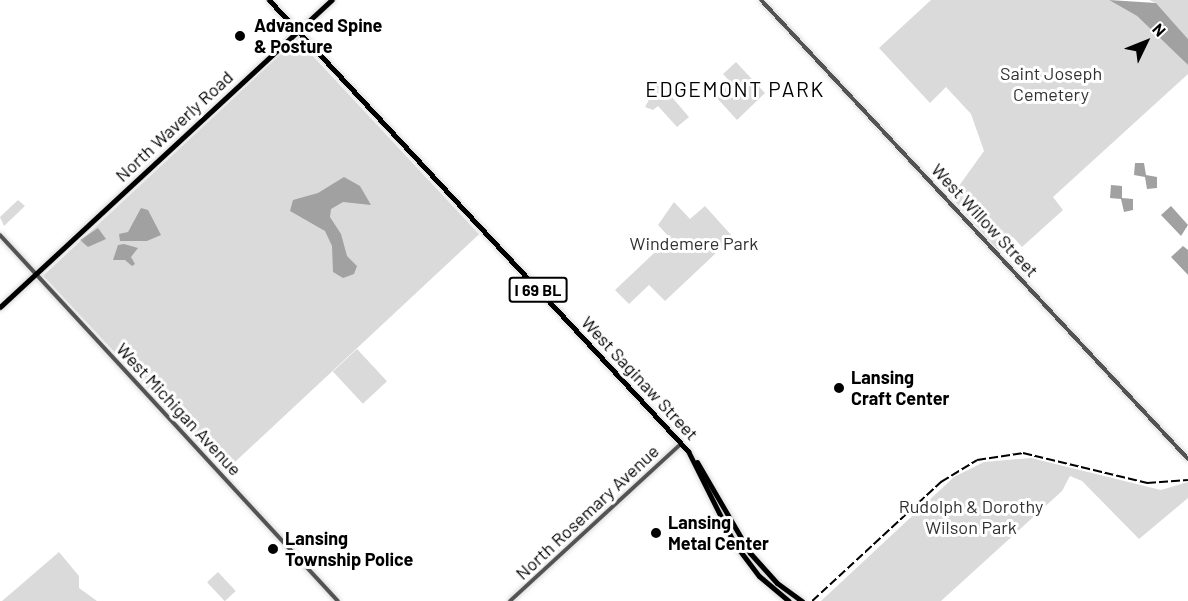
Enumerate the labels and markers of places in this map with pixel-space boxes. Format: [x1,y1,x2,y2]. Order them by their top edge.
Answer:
place label: Advanced Spine & Posture [254,15,382,57]
marker: Advanced Spine & Posture [231,27,249,45]
place label: Lansing Craft Center [851,367,949,410]
marker: Lansing Craft Center [832,381,846,395]
place label: Lansing Metal Center [668,512,769,554]
marker: Lansing Metal Center [649,526,663,540]
place label: Lansing Township Police [285,528,413,570]
marker: Lansing Township Police [266,542,280,556]

